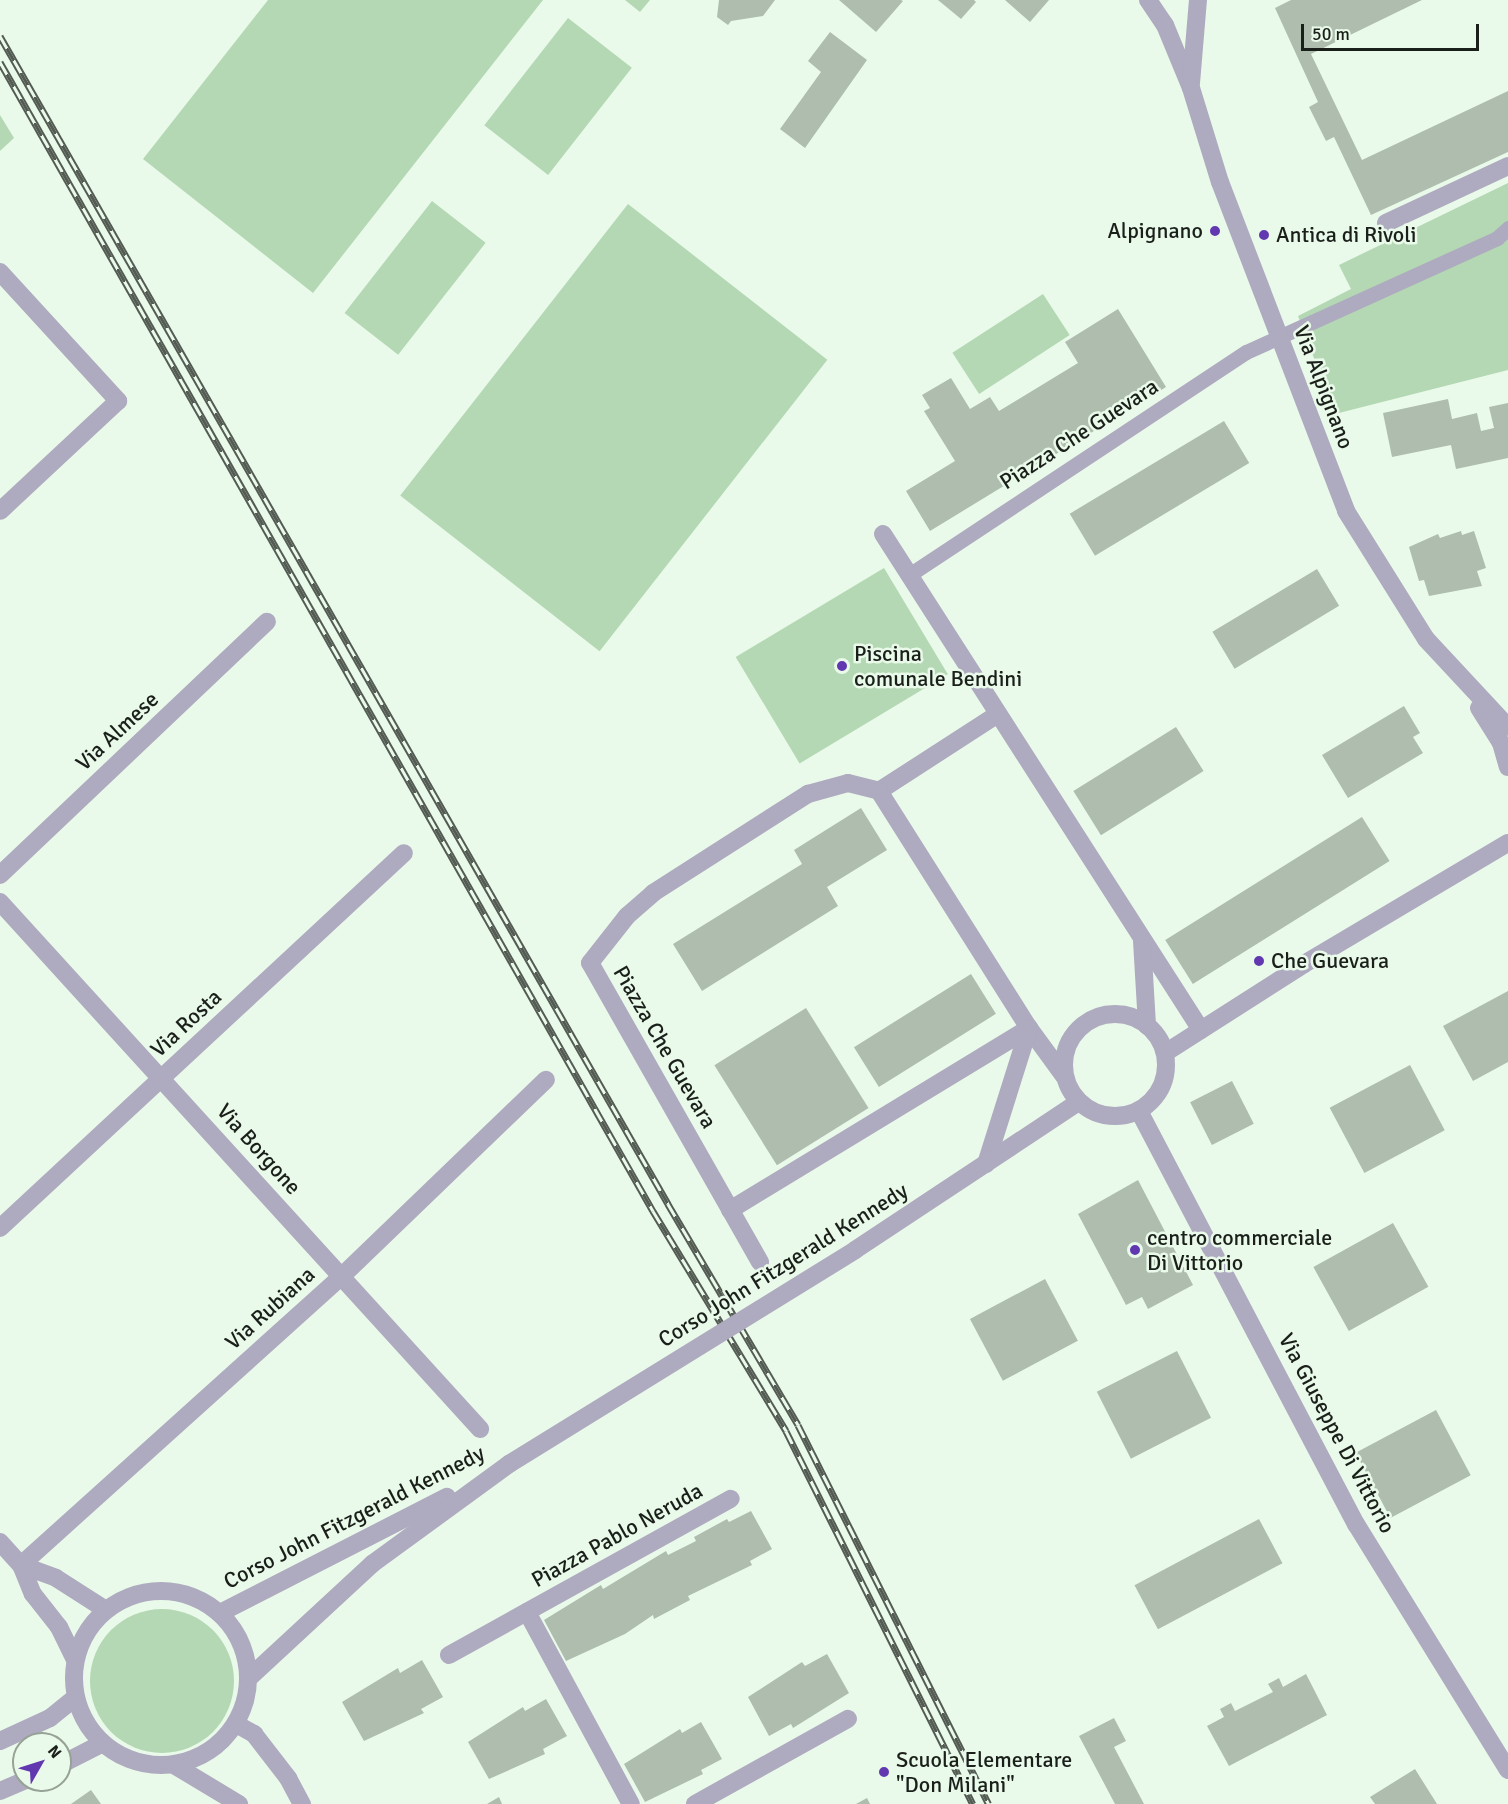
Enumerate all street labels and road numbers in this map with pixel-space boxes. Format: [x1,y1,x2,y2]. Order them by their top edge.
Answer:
street label: Via Alpignano [1288,322,1360,452]
street label: Piazza Che Guevara [995,373,1163,495]
street label: Via Almese [70,686,164,776]
street label: Piazza Che Guevara [608,961,722,1133]
street label: Via Rosta [145,984,227,1062]
street label: Via Borgone [211,1098,307,1200]
street label: Corso John Fitzgerald Kennedy [653,1177,913,1353]
street label: Via Rubiana [220,1261,320,1355]
street label: Via Giuseppe Di Vittorio [1273,1329,1401,1537]
street label: Corso John Fitzgerald Kennedy [219,1440,489,1594]
street label: Piazza Pablo Neruda [527,1477,707,1593]

